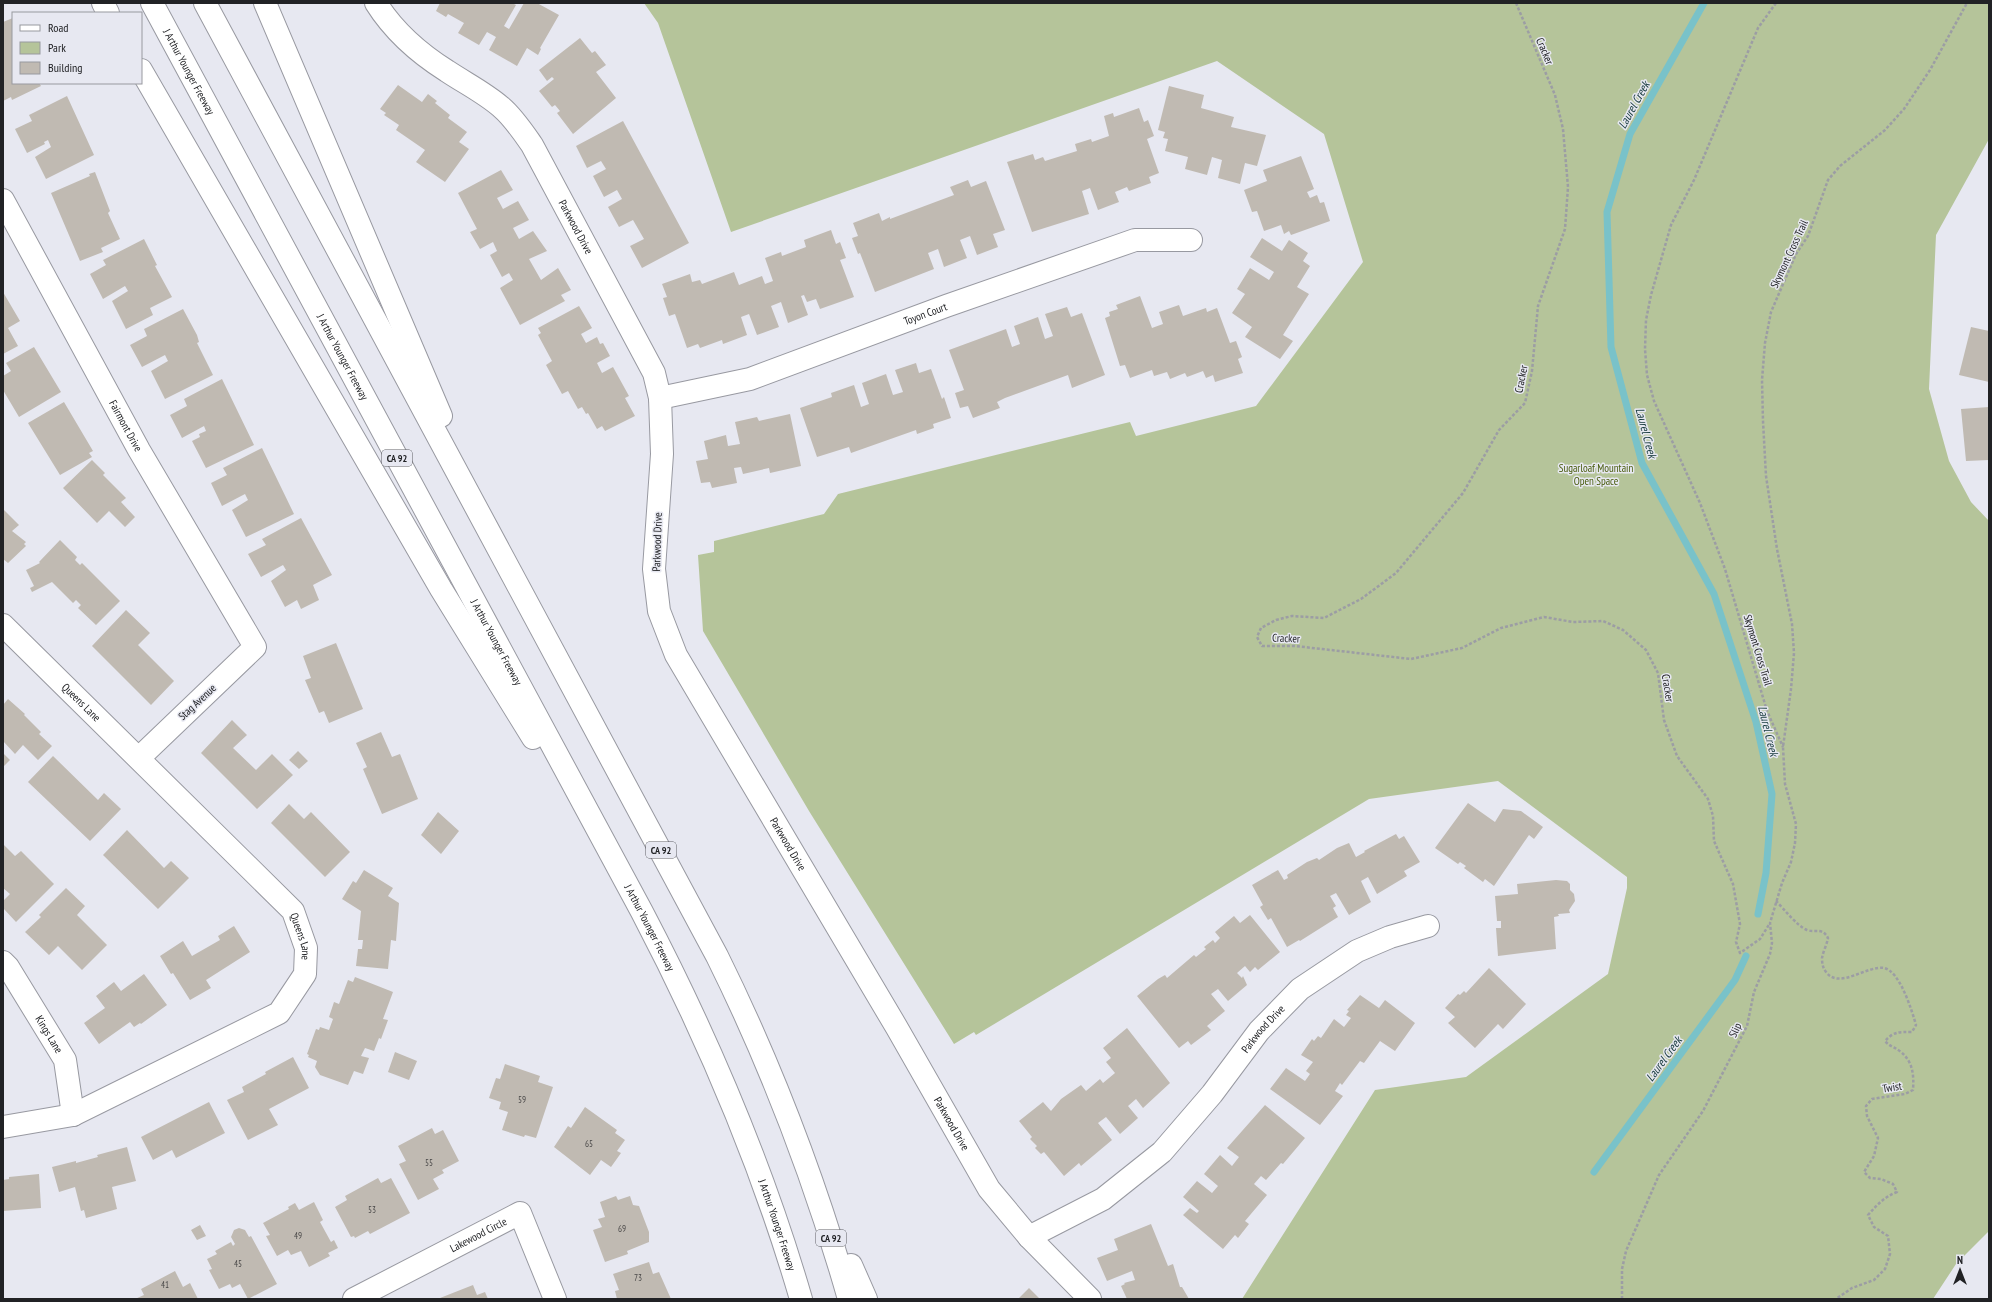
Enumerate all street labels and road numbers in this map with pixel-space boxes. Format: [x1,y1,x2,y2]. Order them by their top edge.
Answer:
street label: J Arthur Younger Freeway [160,25,218,118]
street label: Cracker [1533,35,1557,67]
street label: Parkwood Drive [556,197,596,257]
street label: Skymont Cross Trail [1767,217,1811,290]
street label: Toyon Court [902,299,949,328]
street label: J Arthur Younger Freeway [313,311,372,403]
street label: Cracker [1511,364,1531,394]
street label: Fairmont Drive [106,398,146,454]
road number: CA 92 [382,450,412,466]
street label: Parkwood Drive [649,512,665,572]
street label: J Arthur Younger Freeway [467,596,526,688]
street label: Skymont Cross Trail [1741,613,1776,688]
street label: Cracker [1272,631,1300,645]
street label: Cracker [1659,673,1677,703]
street label: Queens Lane [59,680,104,725]
street label: Stag Avenue [175,681,219,723]
street label: Parkwood Drive [767,815,809,874]
road number: CA 92 [646,842,676,858]
street label: J Arthur Younger Freeway [621,881,678,974]
street label: Queens Lane [287,911,313,961]
street label: Parkwood Drive [1238,1002,1288,1056]
street label: Kings Lane [32,1013,66,1056]
street label: Slip [1726,1020,1744,1040]
street label: Twist [1881,1079,1903,1095]
street label: Parkwood Drive [931,1094,973,1153]
street label: J Arthur Younger Freeway [755,1176,799,1273]
street label: Lakewood Circle [448,1214,509,1255]
road number: CA 92 [816,1230,846,1246]

